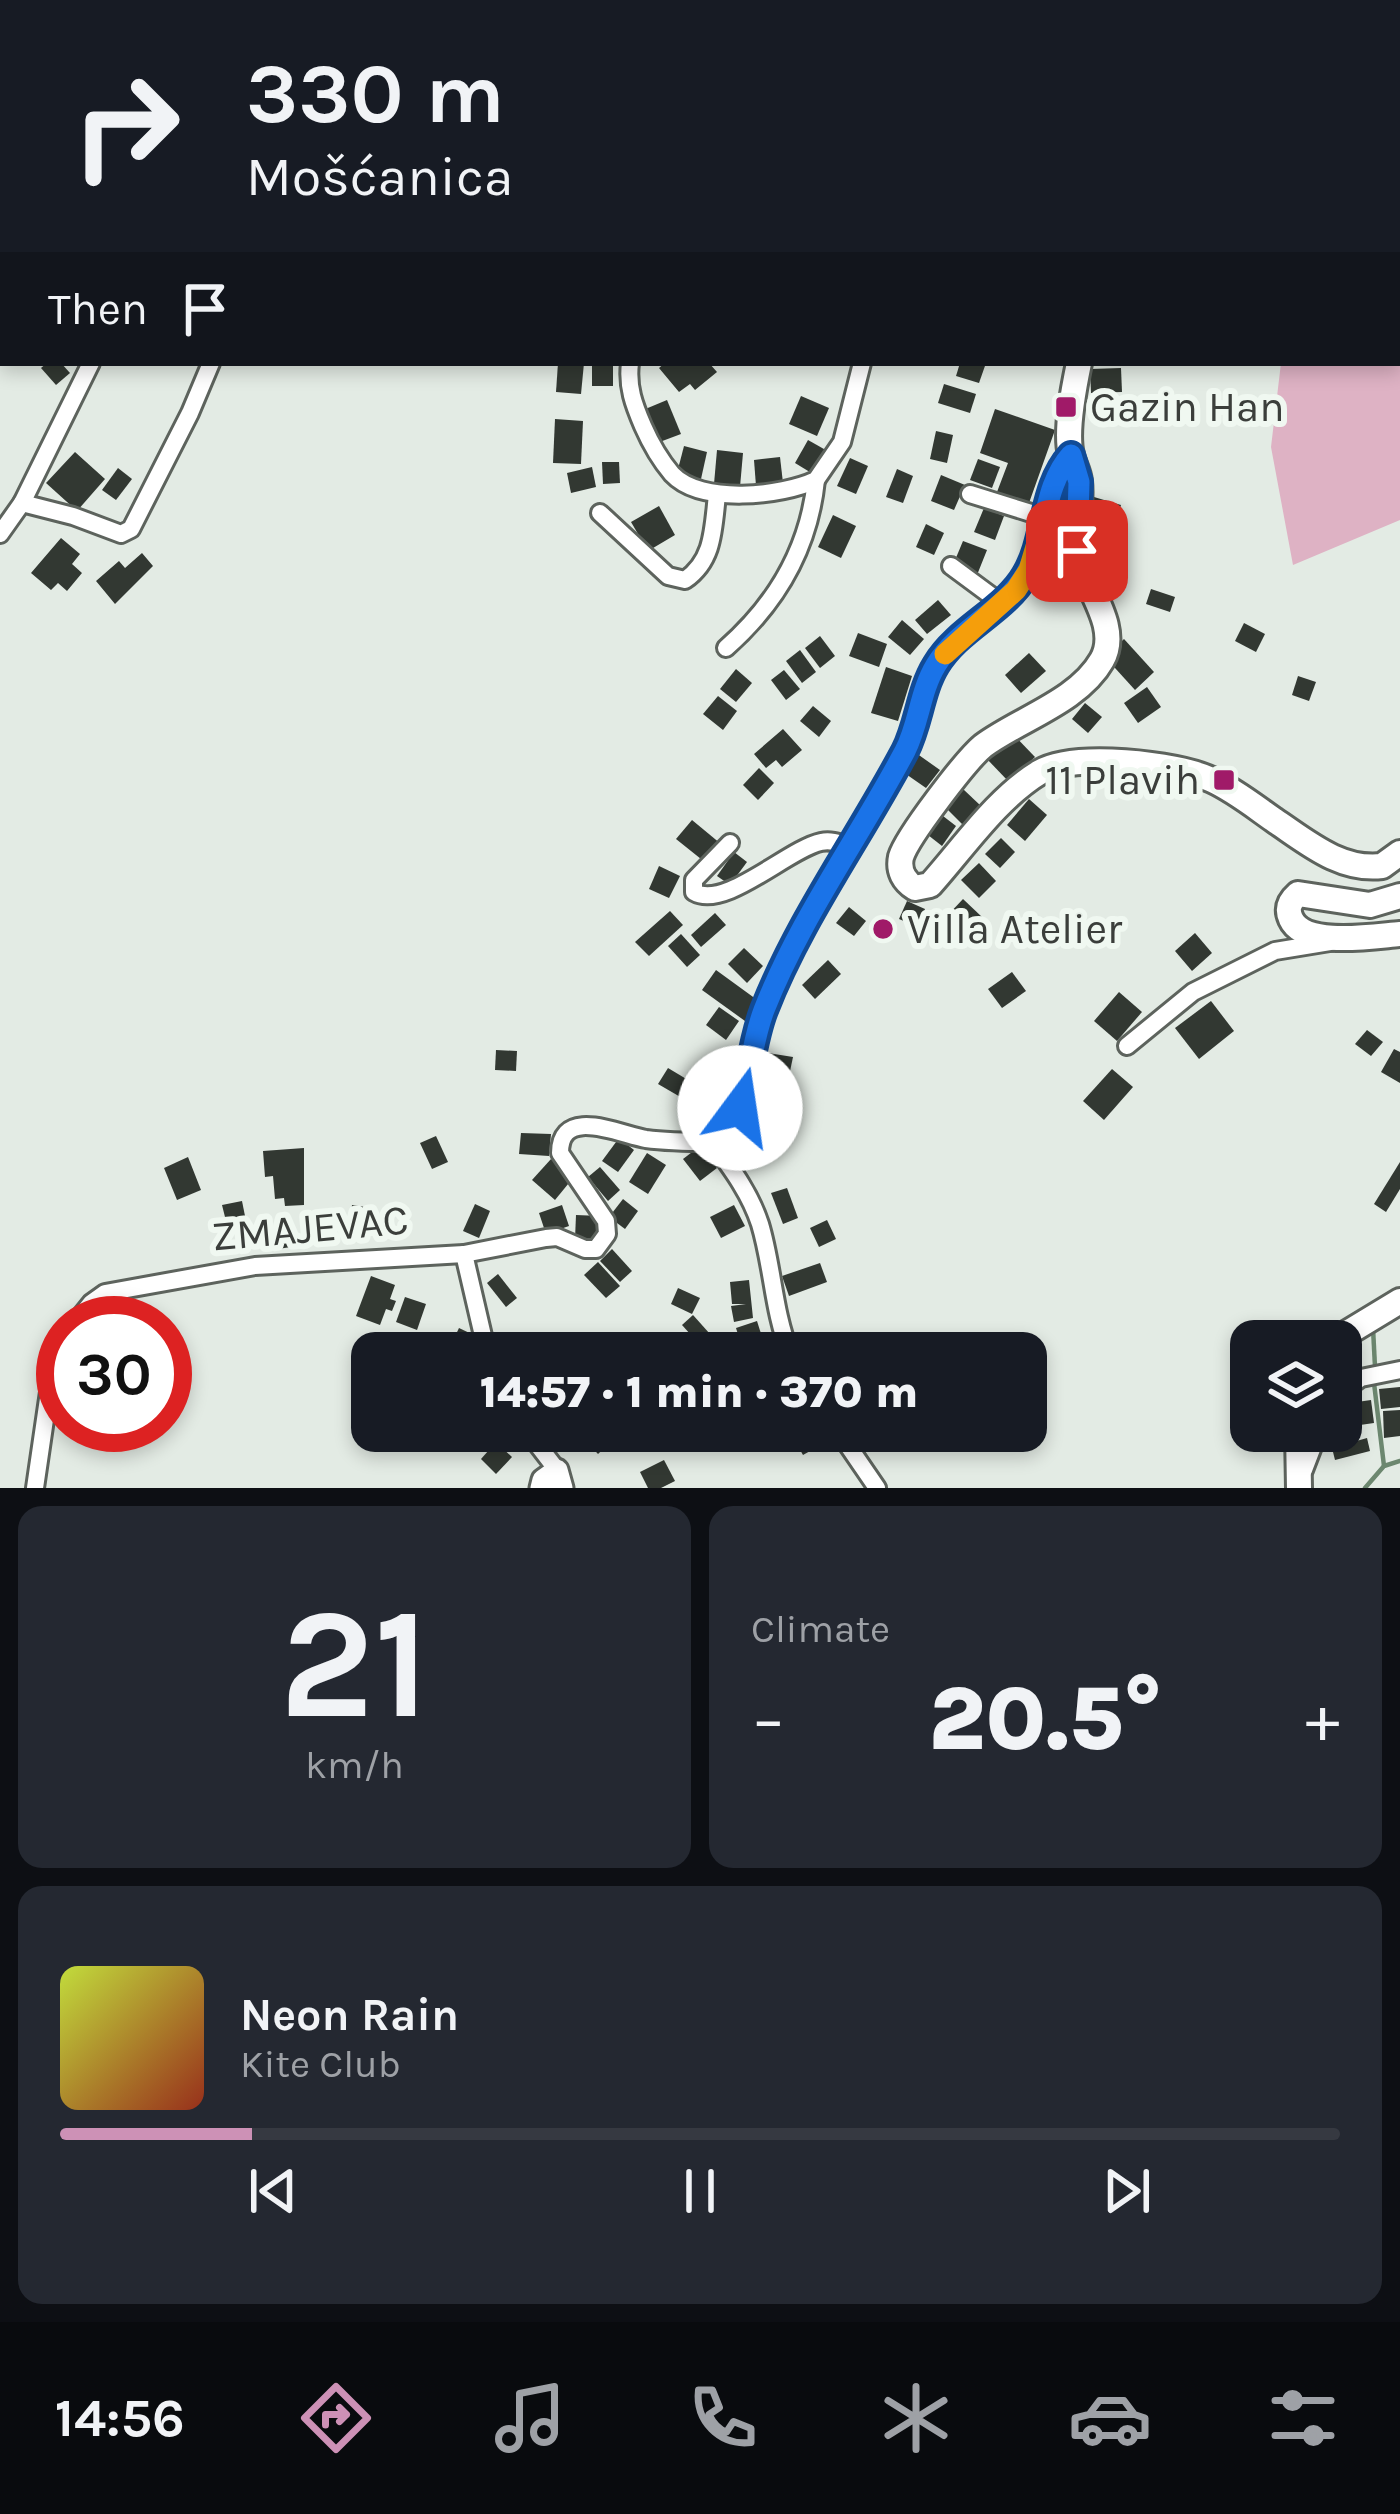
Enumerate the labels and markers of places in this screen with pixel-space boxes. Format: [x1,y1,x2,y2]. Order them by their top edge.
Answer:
place label: Gazin Han [1090,382,1284,432]
marker: Gazin Han [1053,394,1079,420]
pin [1026,500,1128,602]
place label: 11 Plavih [1045,755,1200,805]
marker: 11 Plavih [1211,767,1237,793]
place label: Villa Atelier [907,904,1123,954]
marker: Villa Atelier [870,916,896,942]

